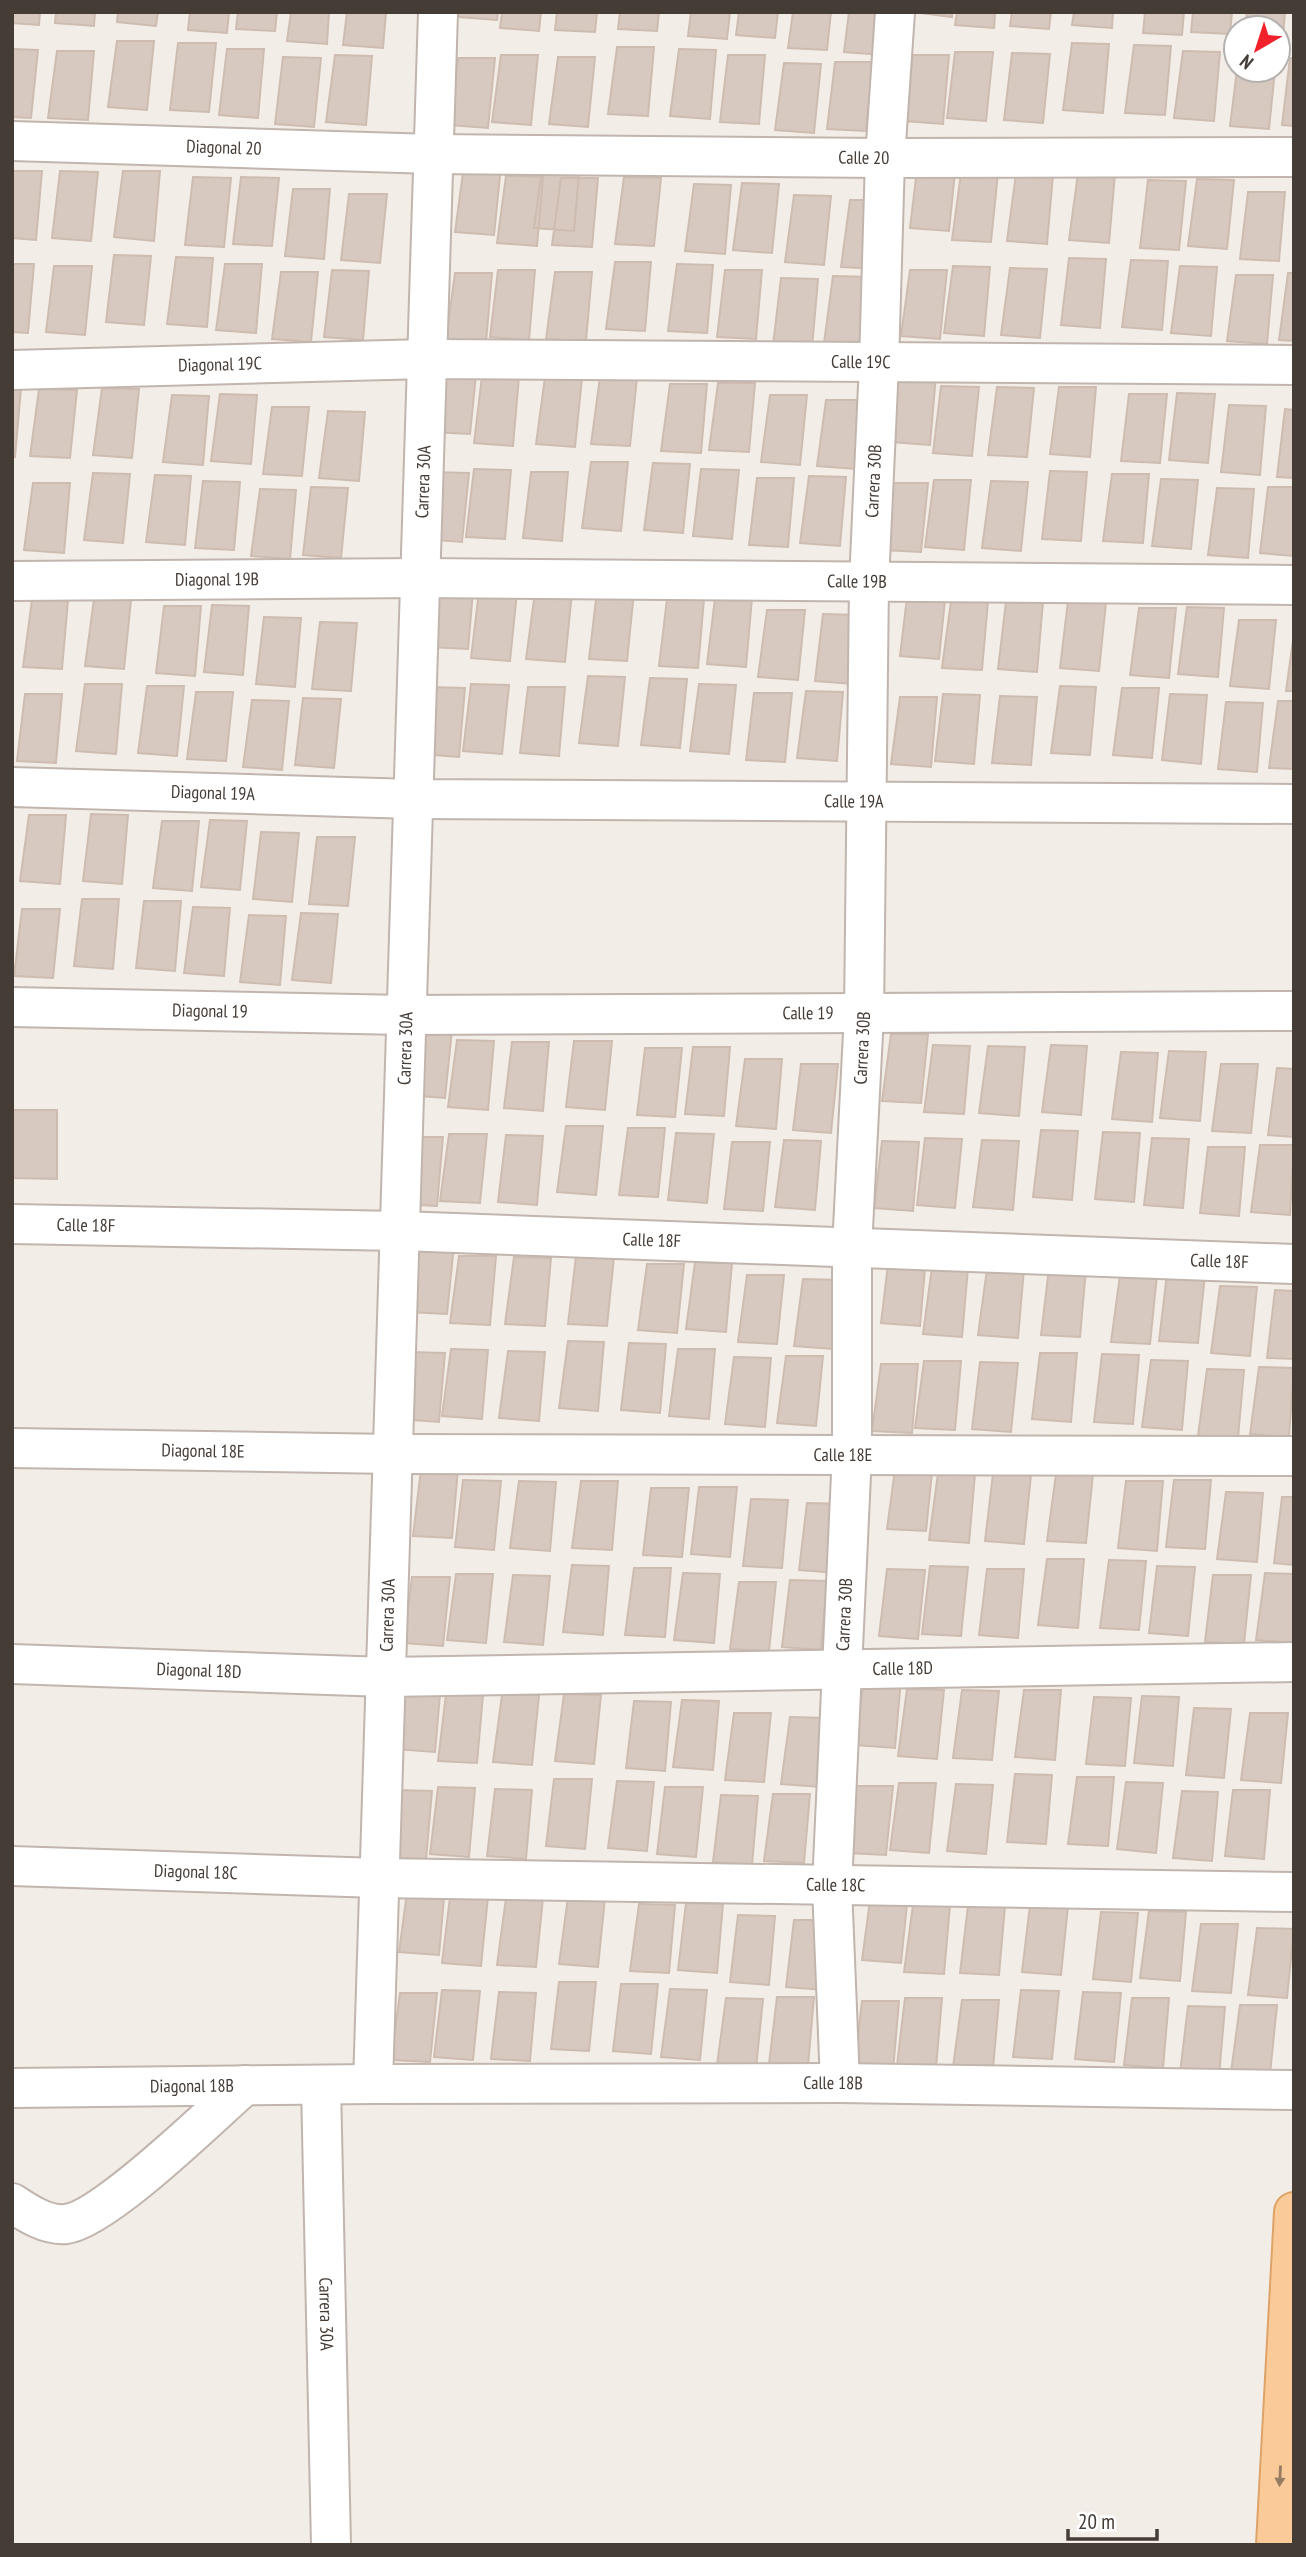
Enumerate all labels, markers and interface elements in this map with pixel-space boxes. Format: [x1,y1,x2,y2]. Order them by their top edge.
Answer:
north arrow [1222,14,1292,84]
text: N [1235,50,1258,75]
street label: Diagonal 20 [186,134,262,160]
street label: Calle 20 [838,146,889,169]
street label: Calle 19C [831,350,891,373]
street label: Diagonal 19C [178,351,262,377]
street label: Carrera 30A [410,444,435,519]
street label: Carrera 30B [860,444,886,518]
street label: Diagonal 19B [175,567,259,591]
street label: Calle 19B [827,569,887,593]
street label: Diagonal 19A [171,780,256,805]
street label: Calle 19A [824,789,884,813]
street label: Diagonal 19 [172,998,248,1023]
street label: Calle 19 [782,1001,834,1024]
street label: Carrera 30A [392,1011,418,1085]
street label: Carrera 30B [848,1011,875,1085]
street label: Calle 18F [57,1213,115,1237]
street label: Calle 18F [622,1227,681,1252]
street label: Calle 18F [1190,1248,1249,1273]
street label: Diagonal 18E [161,1438,245,1463]
street label: Calle 18E [814,1443,872,1466]
street label: Carrera 30B [831,1577,857,1652]
street label: Carrera 30A [375,1578,400,1652]
street label: Calle 18D [872,1656,933,1680]
street label: Diagonal 18D [156,1657,242,1683]
street label: Diagonal 18C [154,1859,238,1884]
street label: Calle 18C [806,1873,866,1896]
street label: Calle 18B [803,2071,863,2094]
street label: Diagonal 18B [150,2074,234,2097]
street label: Carrera 30A [314,2277,339,2351]
one-way arrow [1274,2465,1285,2487]
scale bar [1068,2498,1157,2542]
text: 20 m [1078,2508,1115,2535]

